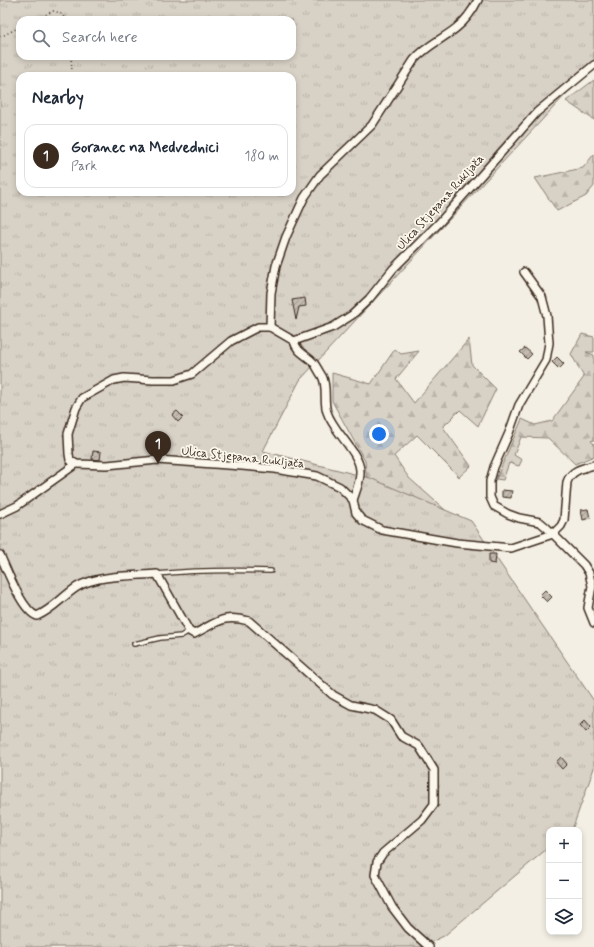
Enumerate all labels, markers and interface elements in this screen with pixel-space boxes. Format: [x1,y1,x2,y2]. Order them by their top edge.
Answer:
search box [16,16,296,60]
icon: search [30,27,52,49]
text: Search here [62,28,138,48]
text: Nearby [32,87,84,109]
text: Goranec na Medvednici [71,138,219,158]
text: 1 [43,148,49,165]
text: 180 m [244,148,279,165]
street label: Ulica Stjepana Rukljača [393,151,488,254]
text: Park [71,158,97,175]
your location [369,424,389,444]
pin: 1 [145,431,171,464]
street label: Ulica Stjepana Rukljača [181,444,305,472]
map controls [546,827,582,935]
button: + [546,827,582,863]
button: − [546,863,582,899]
button: layers [546,899,582,935]

